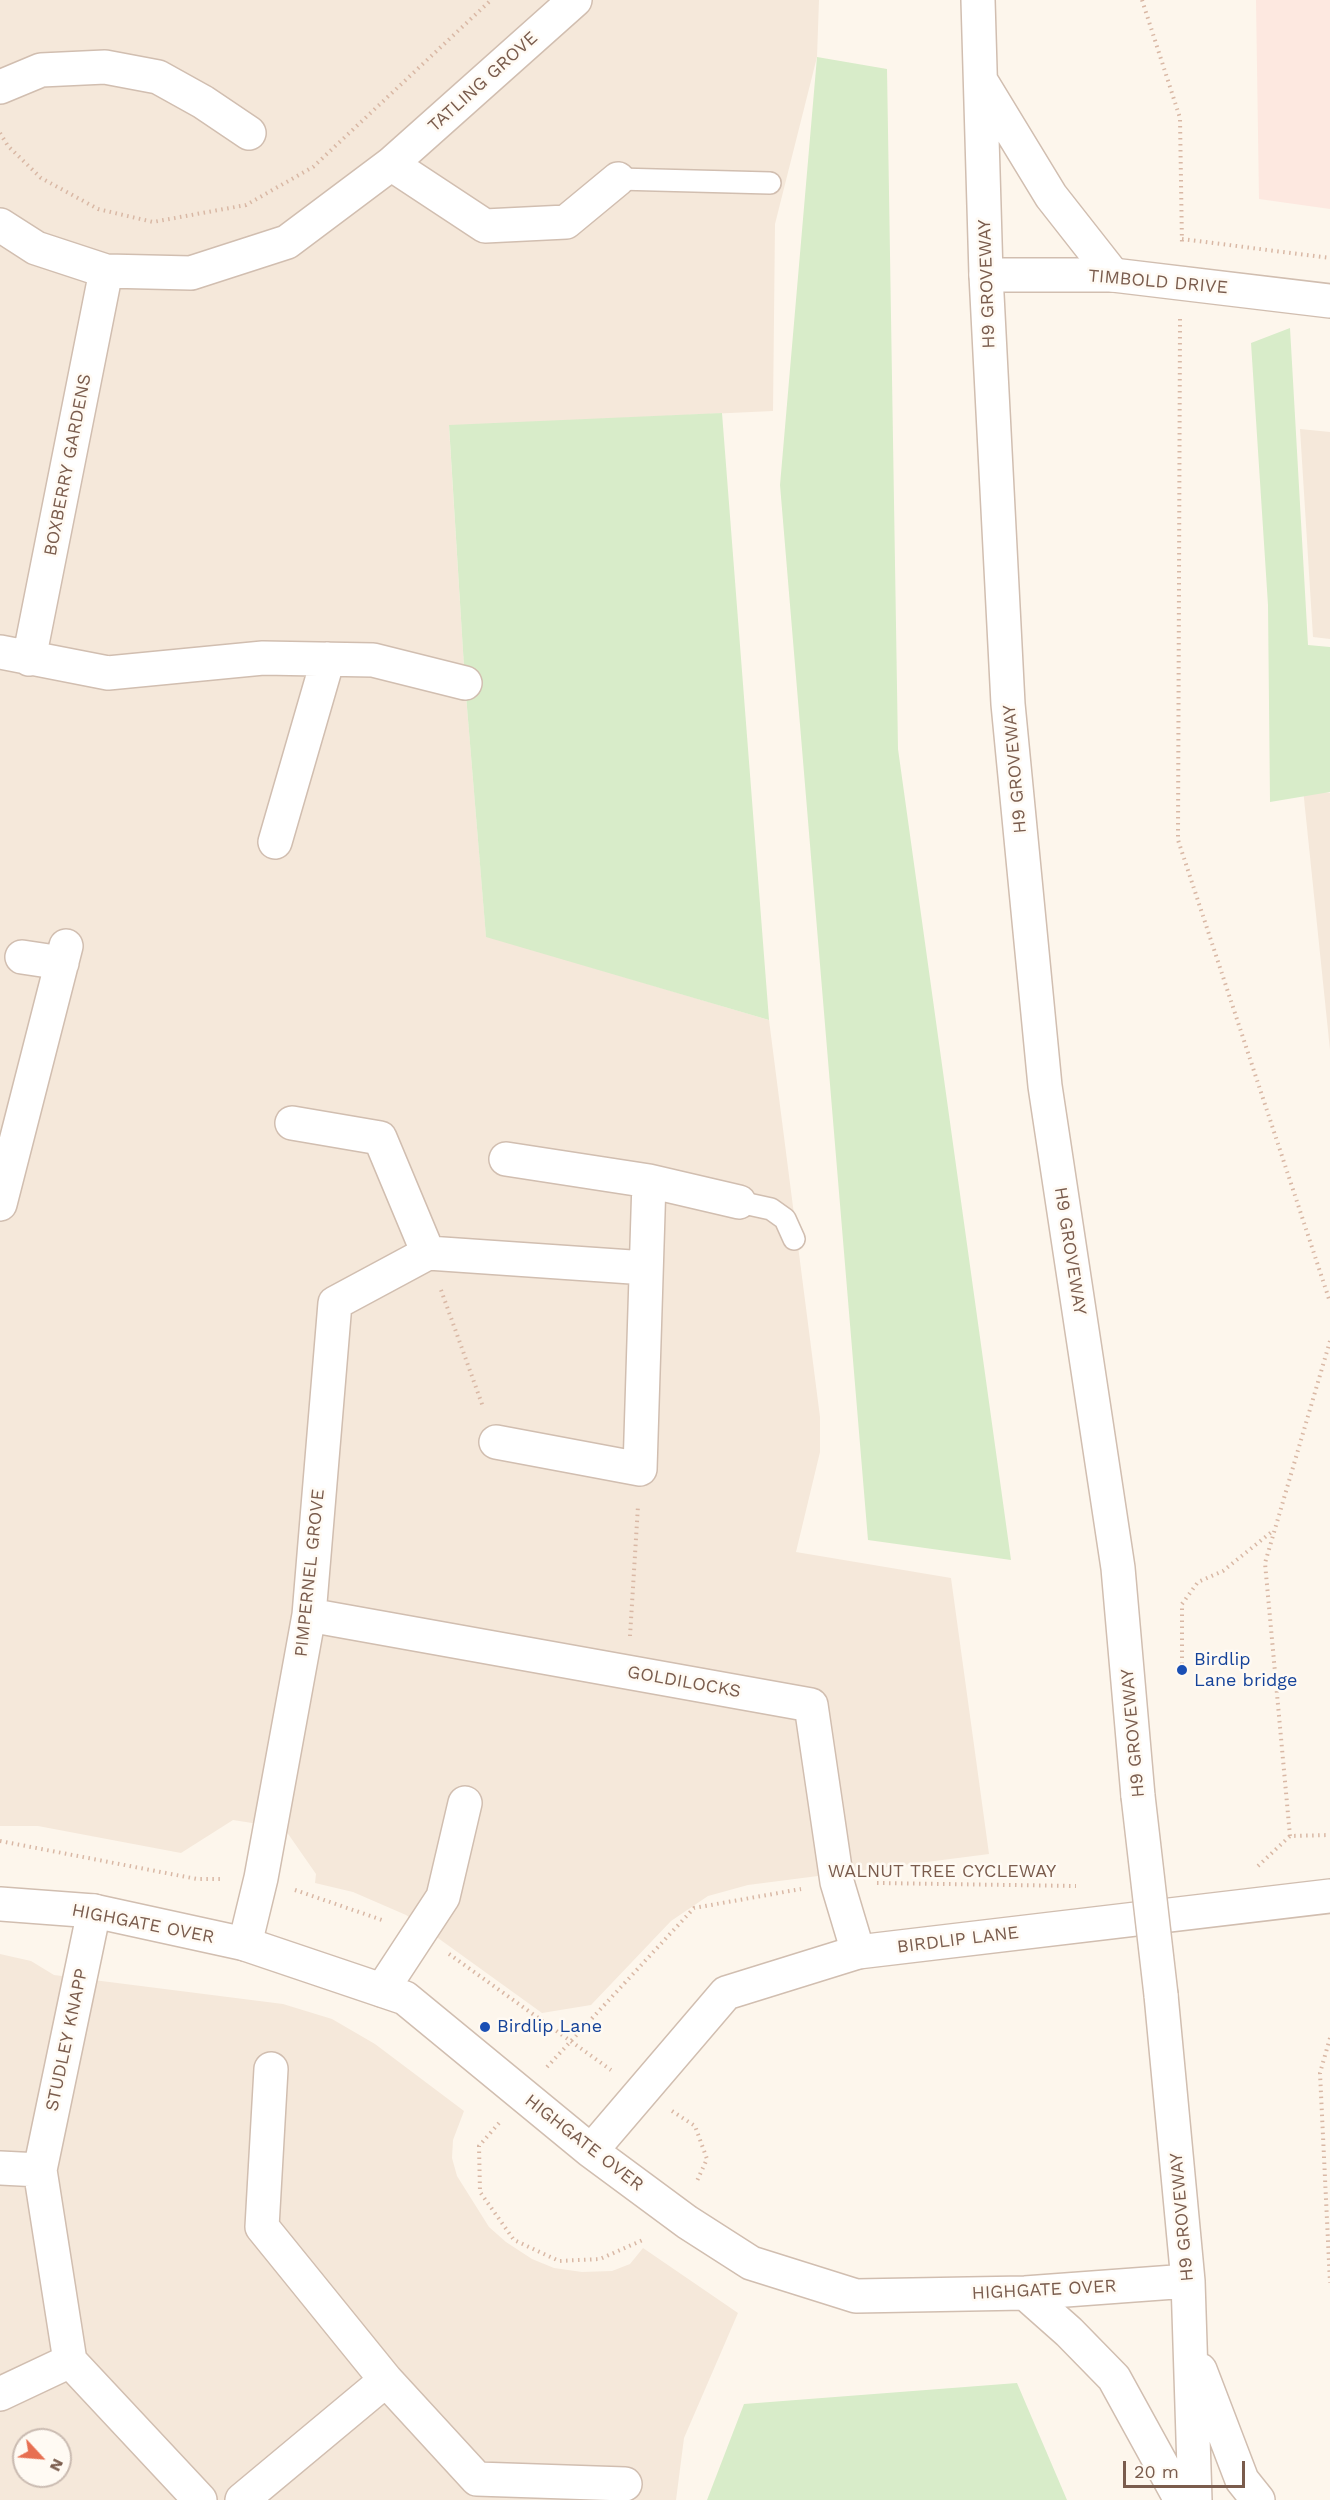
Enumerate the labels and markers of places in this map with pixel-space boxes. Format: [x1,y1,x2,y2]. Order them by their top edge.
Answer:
place label: Birdlip Lane bridge [1194,1649,1297,1692]
marker: Birdlip Lane bridge [1175,1663,1189,1677]
place label: Birdlip Lane [497,2016,602,2038]
marker: Birdlip Lane [478,2020,492,2034]

